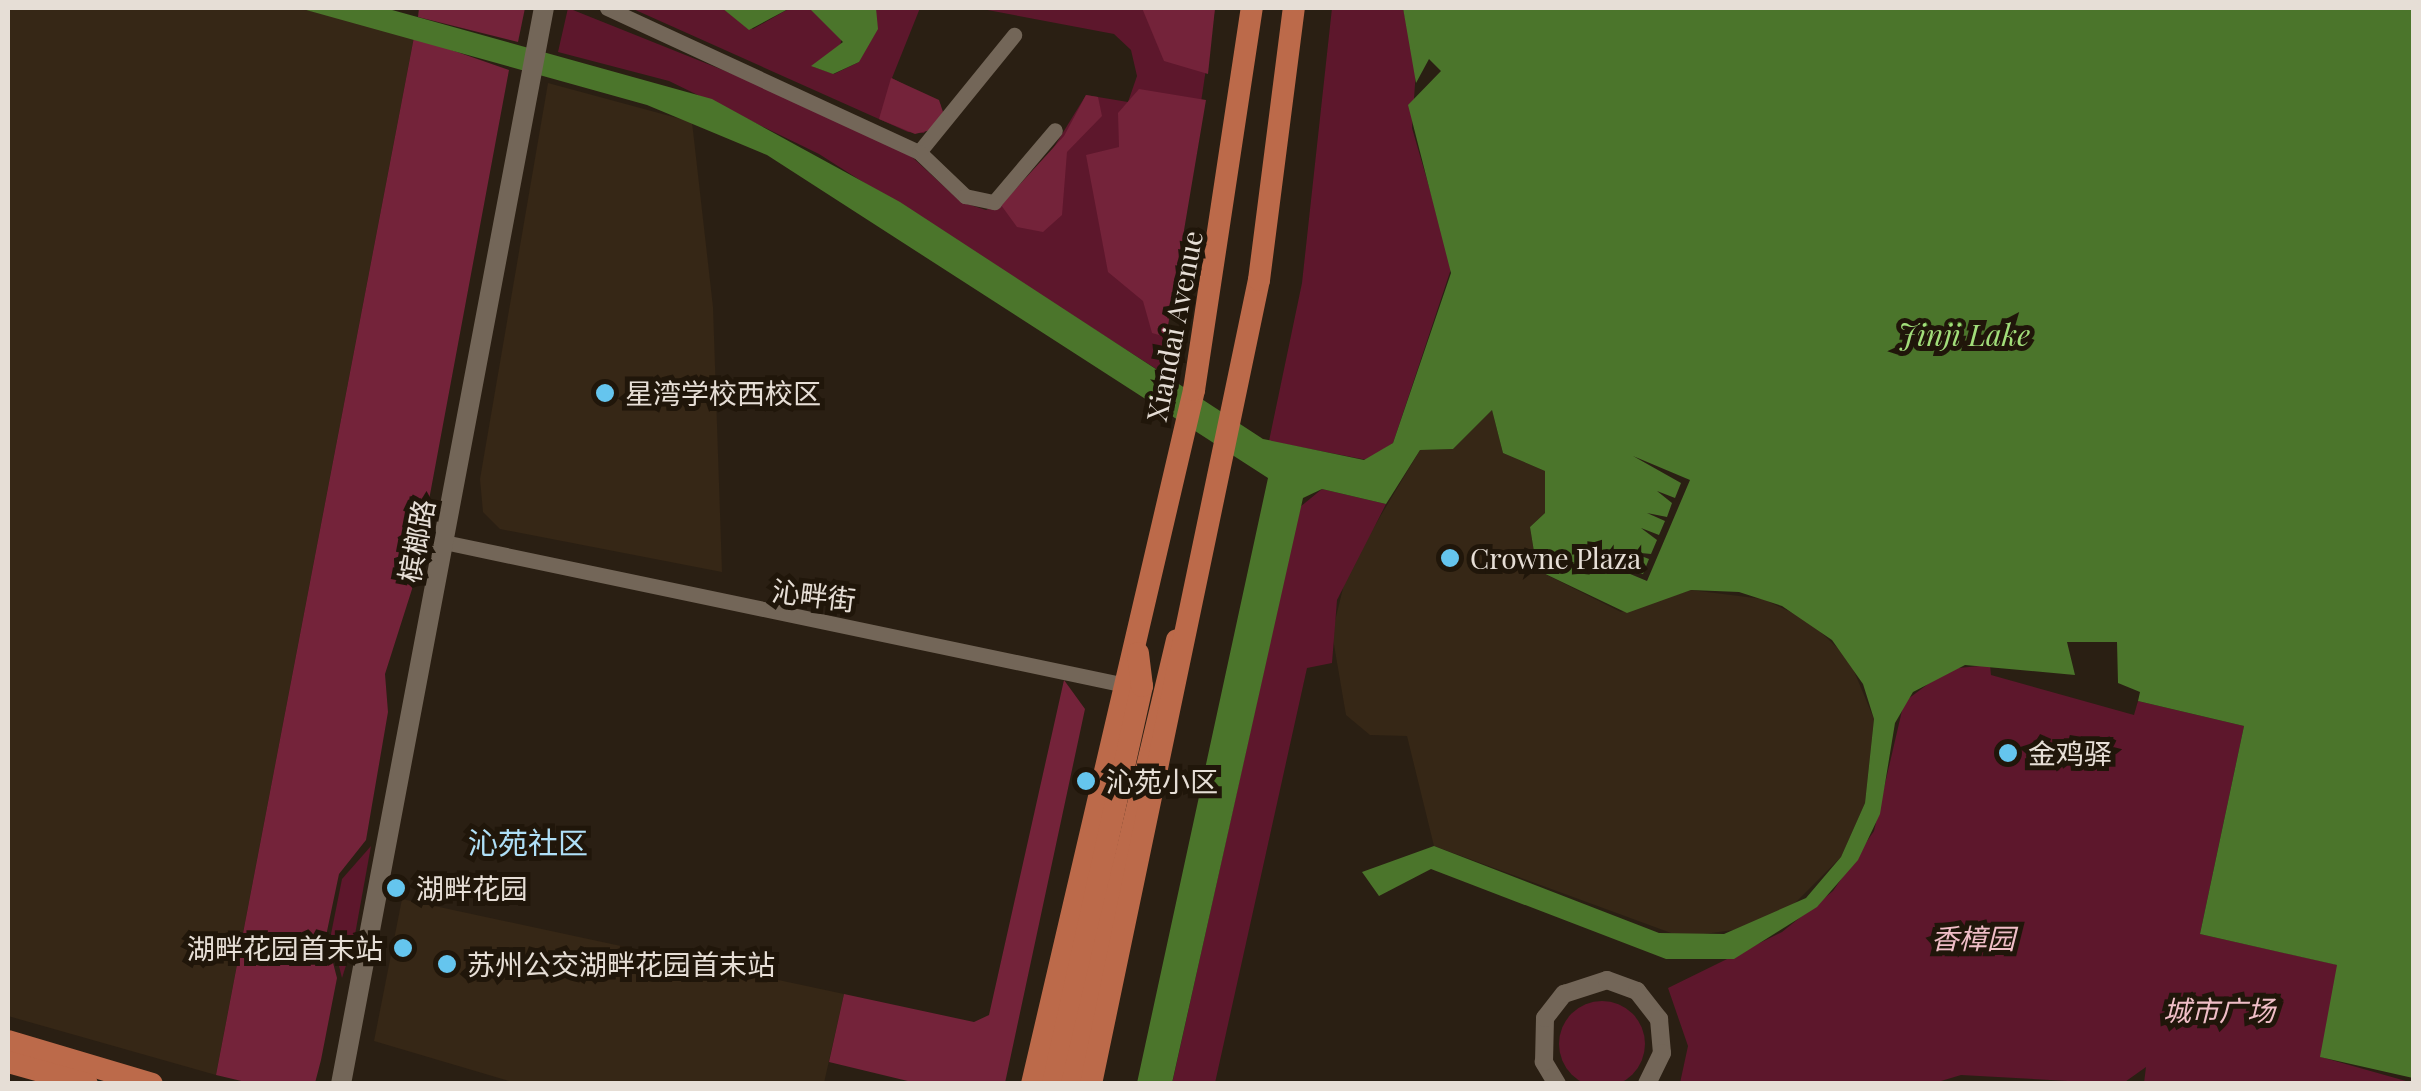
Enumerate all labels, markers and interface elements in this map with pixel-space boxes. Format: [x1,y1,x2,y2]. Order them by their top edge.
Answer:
street label: Xiandai Avenue [1139,227,1209,425]
water label: Jinji Lake [1898,316,2030,352]
place label: 星湾学校西校区 [625,376,821,410]
marker: 星湾学校西校区 [594,382,616,404]
street label: 槟榔路 [391,497,441,585]
place label: Crowne Plaza [1470,541,1641,575]
marker: Crowne Plaza [1439,547,1461,569]
street label: 沁畔街 [770,573,858,617]
place label: 金鸡驿 [2028,736,2112,770]
marker: 金鸡驿 [1997,742,2019,764]
place label: 沁苑小区 [1106,764,1218,798]
marker: 沁苑小区 [1075,770,1097,792]
district label: 沁苑社区 [468,824,588,860]
place label: 湖畔花园 [416,871,528,905]
marker: 湖畔花园 [385,877,407,899]
park label: 香樟园 [1931,921,2015,955]
place label: 湖畔花园首末站 [187,931,383,965]
marker: 湖畔花园首末站 [392,937,414,959]
place label: 苏州公交湖畔花园首末站 [467,947,775,981]
marker: 苏州公交湖畔花园首末站 [436,953,458,975]
park label: 城市广场 [2163,993,2275,1027]

